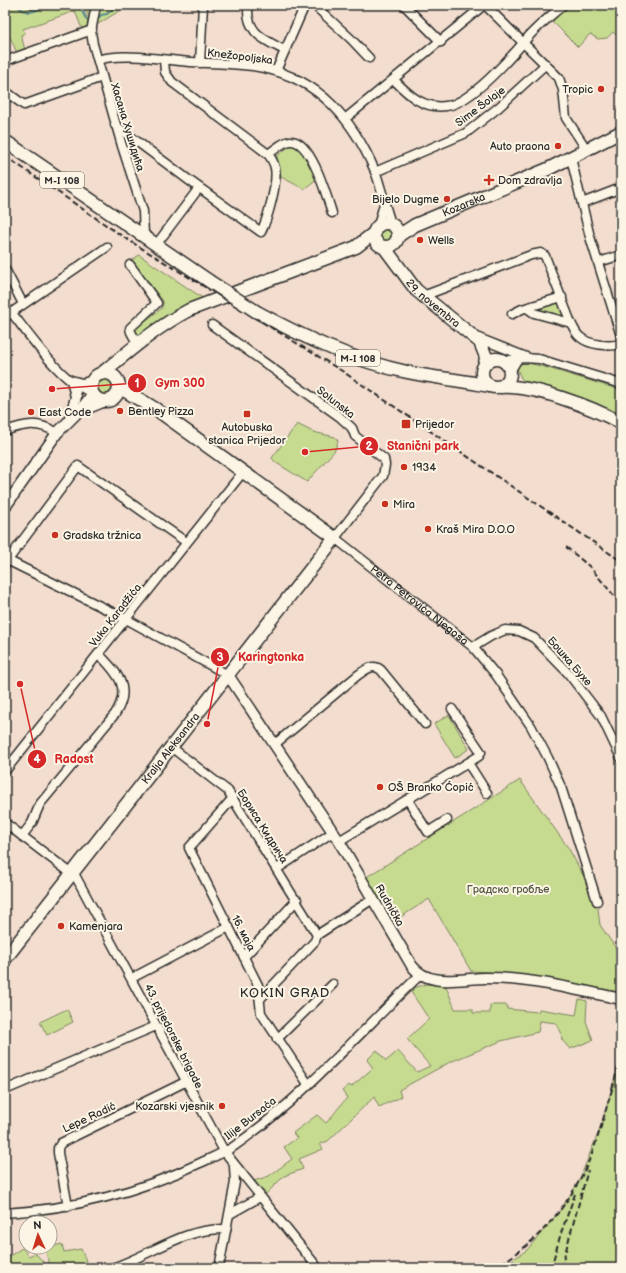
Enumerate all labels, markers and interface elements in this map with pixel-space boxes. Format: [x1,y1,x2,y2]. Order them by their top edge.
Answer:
street label: Knežopoljska [206,46,273,67]
street label: Хасана Хушидића [108,81,147,173]
street label: Sime Šolaje [452,82,508,129]
place label: Tropic [562,83,593,96]
marker: Tropic [596,84,606,94]
place label: Auto praona [490,140,550,153]
marker: Auto praona [553,141,563,151]
road number: M-I 108 [40,172,84,188]
marker: Dom zdravlja [483,174,495,186]
place label: Dom zdravlja [498,174,562,187]
street label: Kozarska [440,190,487,220]
place label: Bijelo Dugme [372,193,439,206]
marker: Bijelo Dugme [442,194,452,204]
place label: Wells [428,234,455,247]
marker: Wells [415,235,425,245]
street label: 29. novembra [403,277,463,330]
road number: M-I 108 [336,350,380,366]
callout: Gym 300 [127,371,213,395]
text: 1 [134,376,140,391]
text: Gym 300 [155,376,205,391]
street label: Solunska [314,384,357,421]
place label: Bentley Pizza [128,405,194,418]
place label: East Code [39,406,92,419]
marker: Bentley Pizza [115,406,125,416]
marker: East Code [26,407,36,417]
marker: Autobuska stanica Prijedor [242,409,252,419]
marker: Prijedor [400,418,412,430]
place label: Prijedor [415,418,455,431]
place label: Autobuska stanica Prijedor [208,421,287,447]
callout: Stanični park [359,434,467,458]
text: 2 [365,439,373,454]
text: Stanični park [387,439,460,454]
place label: 1934 [412,461,436,474]
marker: 1934 [399,462,409,472]
place label: Mira [393,498,415,511]
marker: Mira [380,499,390,509]
place label: Kraš Mira D.O.O [436,523,515,536]
marker: Kraš Mira D.O.O [423,524,433,534]
place label: Gradska tržnica [63,529,141,542]
marker: Gradska tržnica [50,530,60,540]
street label: Petra Petrovića Njegoša [368,563,471,648]
street label: Vuka Karadžića [87,581,144,649]
street label: Бошка Бухе [545,634,594,689]
callout: Karingtonka [210,645,312,669]
text: 3 [216,650,224,665]
text: Karingtonka [238,650,304,665]
street label: Kralja Aleksandra [139,710,203,787]
callout: Radost [27,747,102,771]
text: 4 [33,752,41,767]
text: Radost [55,752,93,767]
place label: OŠ Branko Ćopić [388,780,474,794]
marker: OŠ Branko Ćopić [375,782,385,792]
street label: Бориса Kидрича [235,787,291,866]
street label: Rudnička [372,882,407,929]
park label: Градско гробље [467,883,549,896]
street label: 16. маја [229,913,258,954]
place label: Kamenjara [69,920,123,933]
marker: Kamenjara [56,921,66,931]
street label: 43. prijedorske brigade [142,982,206,1091]
district label: KOKIN GRAD [240,985,330,1001]
street label: Ilije Bursaća [222,1094,279,1143]
street label: Lepe Radić [61,1099,118,1135]
place label: Kozarski vjesnik [135,1100,215,1113]
marker: Kozarski vjesnik [217,1101,227,1111]
north arrow [18,1215,58,1255]
text: N [33,1219,42,1232]

